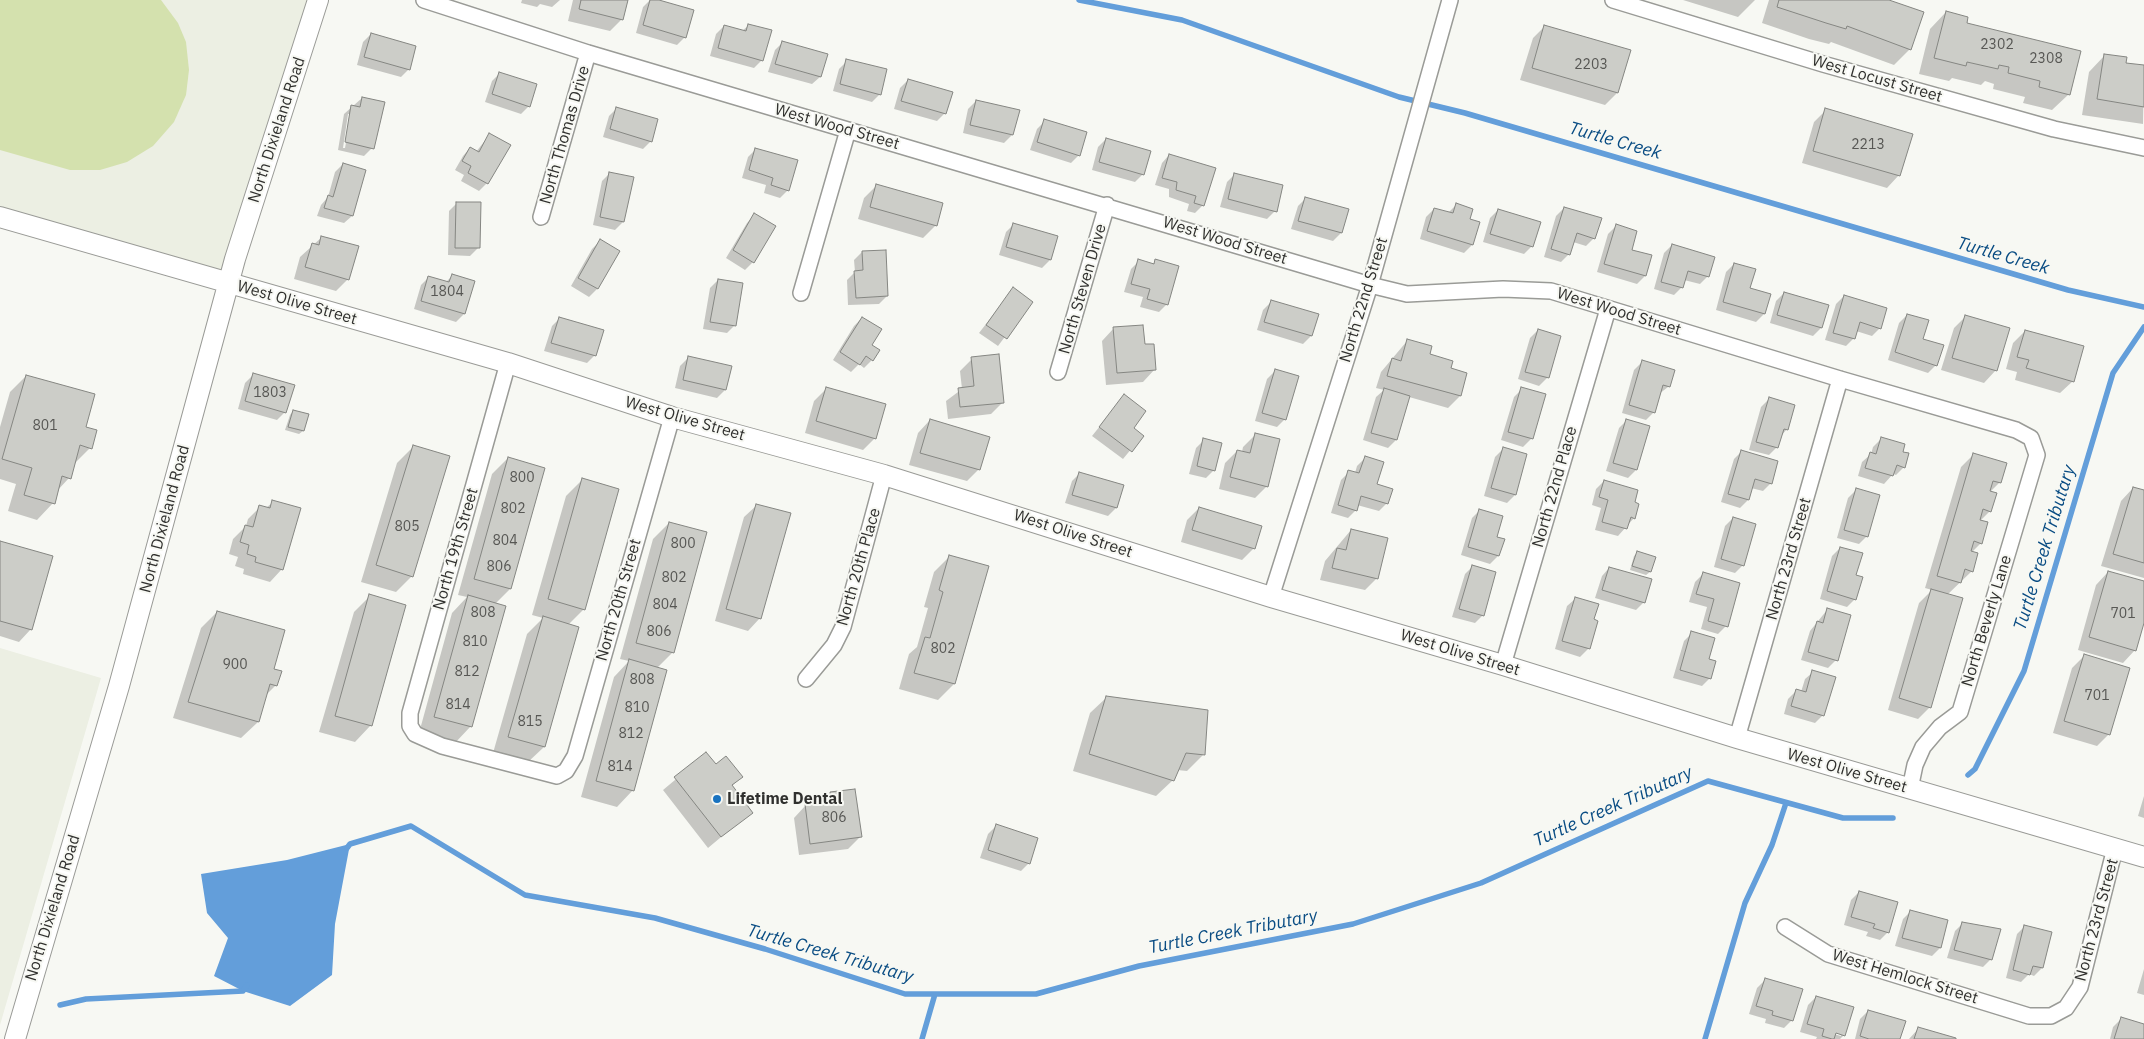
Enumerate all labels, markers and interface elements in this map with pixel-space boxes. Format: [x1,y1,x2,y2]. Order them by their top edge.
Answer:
house number: 2302 [1980,37,2014,53]
street label: West Locust Street [1810,51,1944,107]
house number: 2308 [2029,51,2063,67]
street label: North Dixieland Road [244,55,310,205]
house number: 2203 [1574,57,1608,73]
street label: North Thomas Drive [536,64,594,206]
street label: West Wood Street [772,100,902,154]
water label: Turtle Creek [1566,118,1664,164]
house number: 2213 [1851,137,1885,153]
street label: West Wood Street [1161,213,1289,269]
street label: North Steven Drive [1055,222,1111,356]
water label: Turtle Creek [1954,233,2052,279]
street label: North 22nd Street [1336,235,1392,365]
street label: West Olive Street [235,277,359,329]
house number: 1804 [430,284,464,300]
street label: West Wood Street [1555,284,1683,340]
house number: 1803 [253,385,287,401]
street label: West Olive Street [623,393,747,445]
house number: 801 [32,418,58,434]
street label: North 22nd Place [1528,424,1582,550]
street label: North Dixieland Road [136,443,194,595]
water label: Turtle Creek Tributary [2010,463,2080,633]
house number: 800 [509,470,535,486]
street label: North 19th Street [429,486,483,612]
street label: North 23rd Street [1762,496,1816,622]
house number: 802 [500,501,526,517]
street label: North 20th Place [833,506,885,628]
street label: West Olive Street [1011,506,1135,562]
house number: 805 [394,519,420,535]
house number: 804 [492,533,518,549]
house number: 800 [670,536,696,552]
street label: North 20th Street [592,537,646,663]
street label: North Beverly Lane [1958,553,2016,689]
house number: 806 [486,559,512,575]
house number: 802 [661,570,687,586]
house number: 804 [652,597,678,613]
house number: 808 [470,605,496,621]
house number: 701 [2110,606,2136,622]
house number: 806 [646,624,672,640]
street label: West Olive Street [1398,626,1522,680]
house number: 810 [462,634,488,650]
house number: 802 [930,641,956,657]
house number: 900 [222,657,248,673]
house number: 812 [454,664,480,680]
house number: 808 [629,672,655,688]
house number: 701 [2084,688,2110,704]
house number: 814 [445,697,471,713]
house number: 810 [624,700,650,716]
house number: 815 [517,714,543,730]
house number: 812 [618,726,644,742]
street label: West Olive Street [1785,745,1909,797]
house number: 814 [607,759,633,775]
water label: Turtle Creek Tributary [1530,762,1696,852]
place label: Lifetime Dental [727,789,842,809]
marker: Lifetime Dental [711,793,723,805]
house number: 806 [821,810,847,826]
street label: North Dixieland Road [22,832,84,984]
street label: North 23rd Street [2071,856,2123,984]
water label: Turtle Creek Tributary [1147,905,1319,959]
water label: Turtle Creek Tributary [745,920,915,988]
street label: West Hemlock Street [1830,946,1980,1008]

